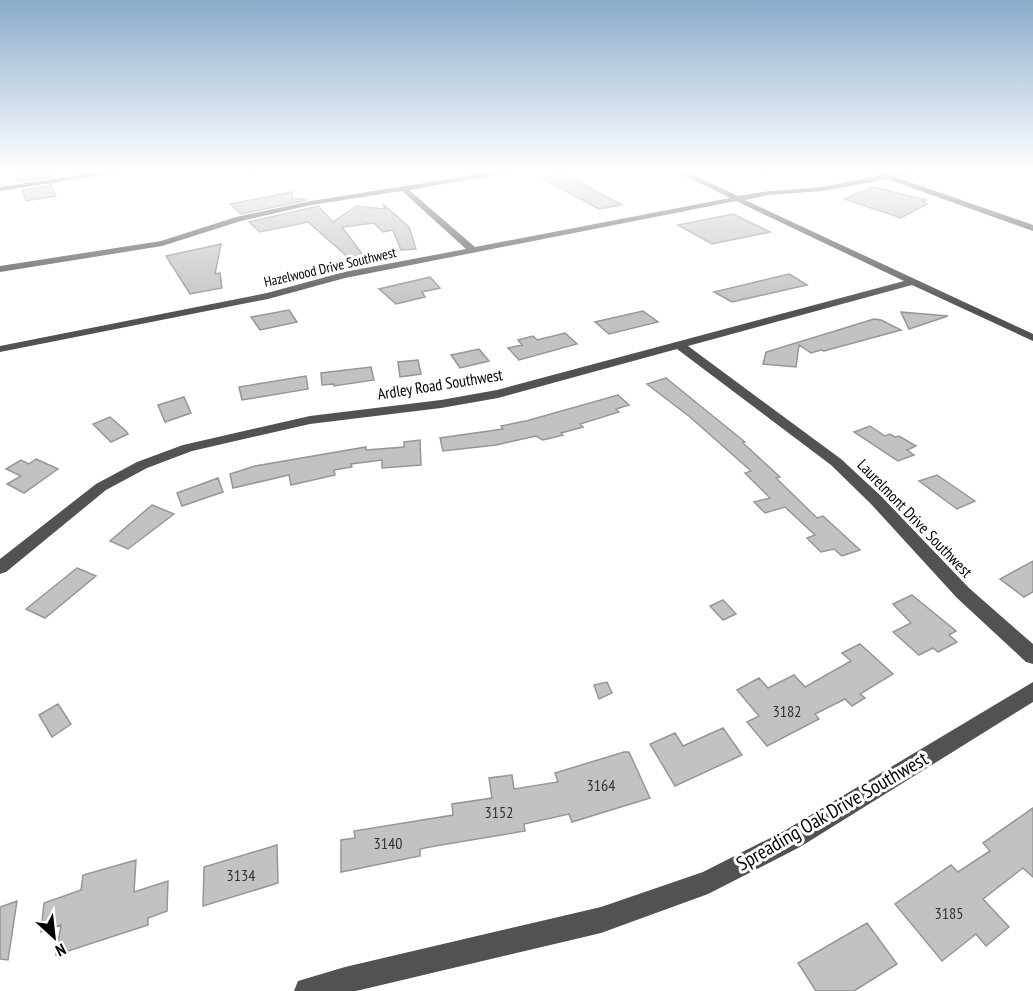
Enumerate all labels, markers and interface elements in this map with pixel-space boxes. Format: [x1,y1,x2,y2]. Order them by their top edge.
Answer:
street label: Hazelwood Drive Southwest [262,243,398,291]
street label: Ardley Road Southwest [376,364,505,404]
street label: Laurelmont Drive Southwest [853,455,977,582]
house number: 3182 [773,701,801,721]
street label: Spreading Oak Drive Southwest [732,745,933,877]
house number: 3164 [587,775,615,795]
house number: 3152 [485,802,513,822]
house number: 3140 [374,833,402,853]
house number: 3134 [227,865,255,885]
house number: 3185 [935,903,963,923]
north arrow [24,907,84,967]
text: N [52,939,69,961]

